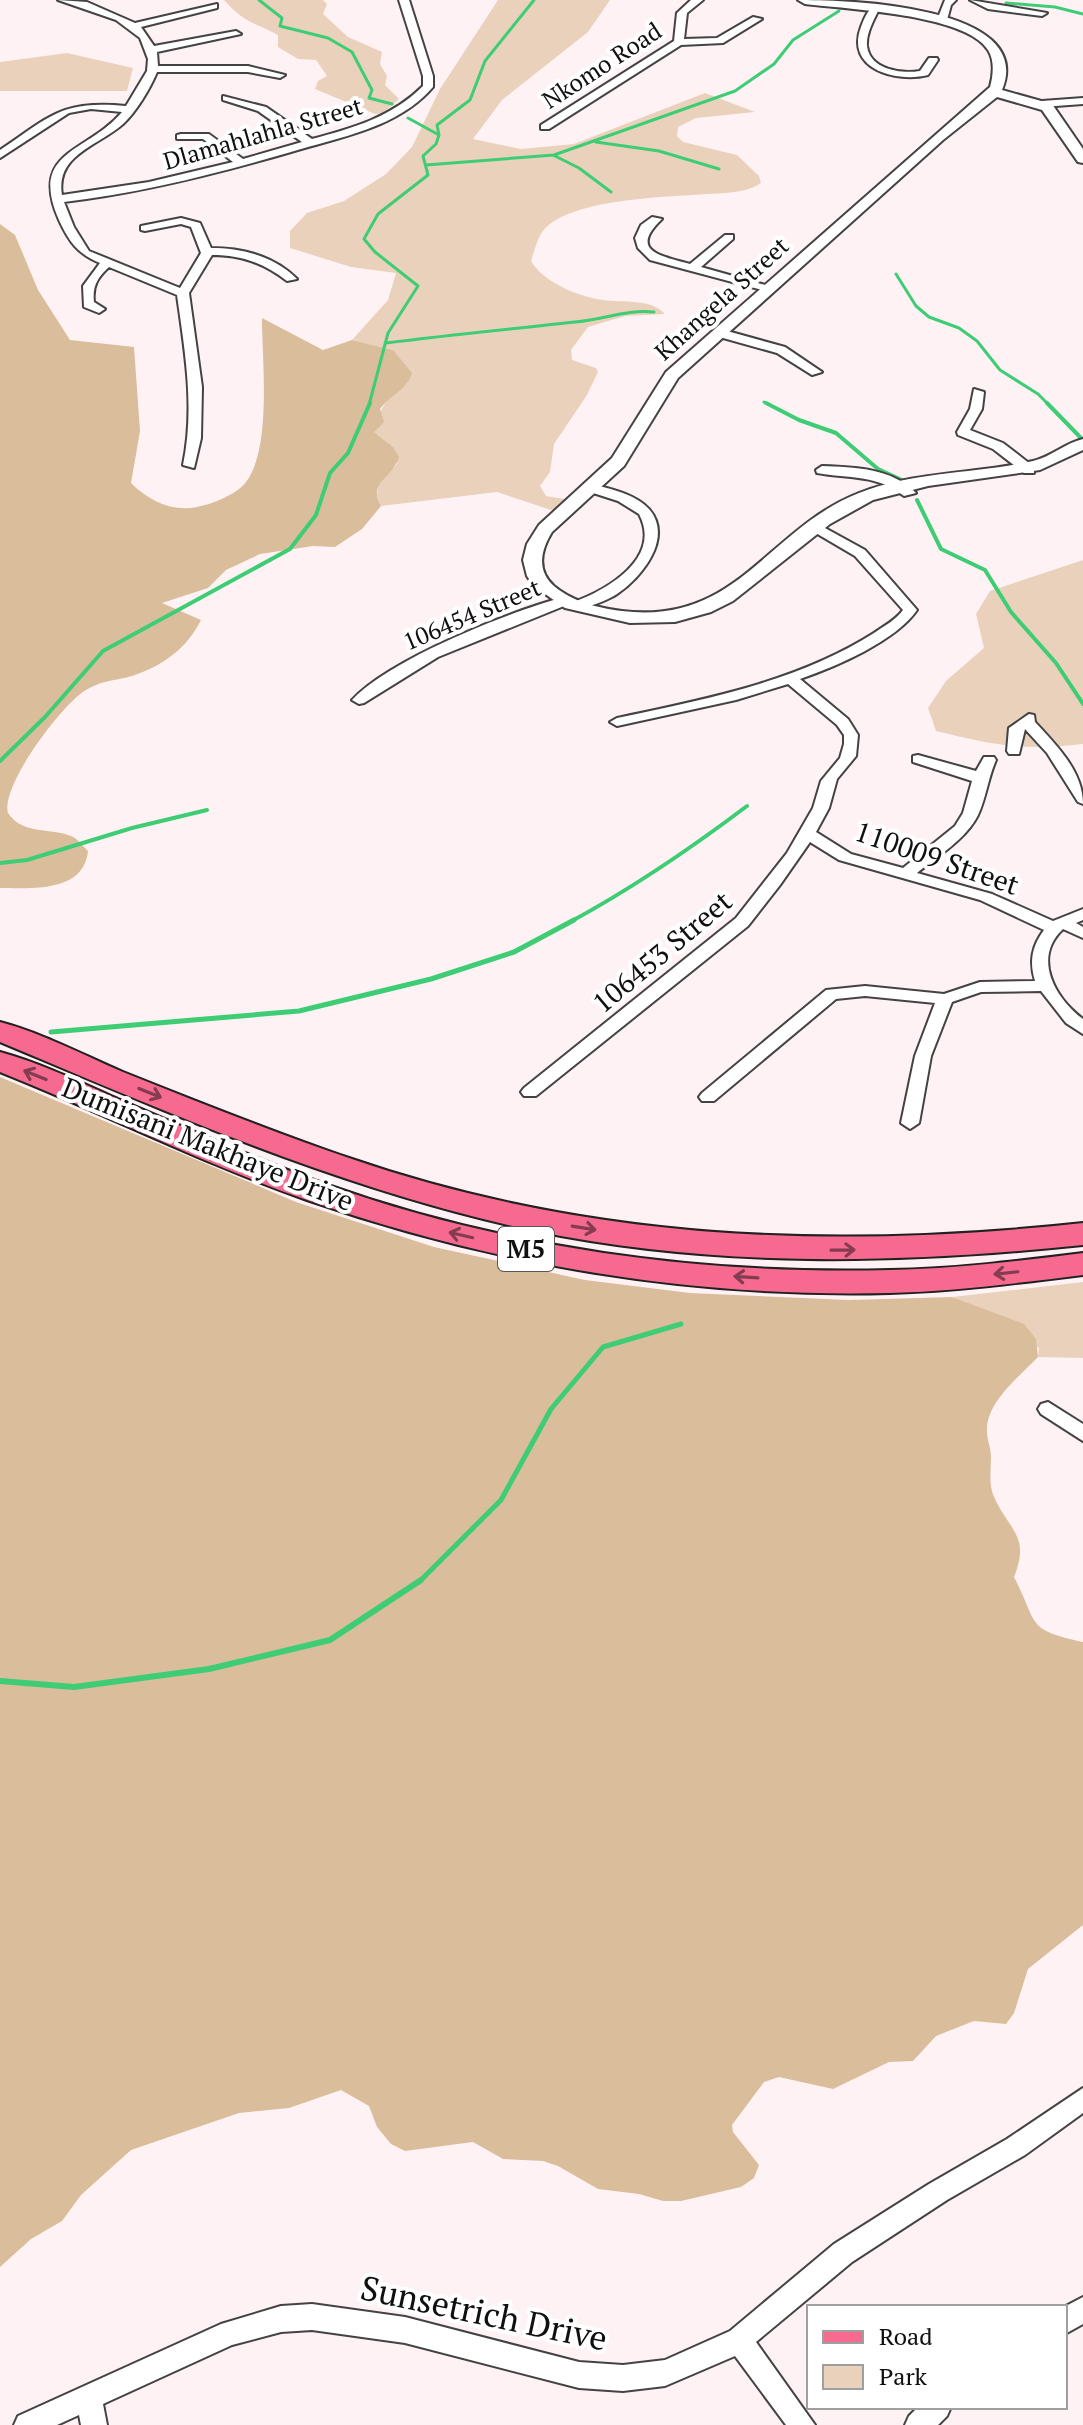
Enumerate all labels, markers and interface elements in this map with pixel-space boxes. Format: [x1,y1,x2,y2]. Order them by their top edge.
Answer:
street label: Nkomo Road [536,15,667,116]
street label: Dlamahlahla Street [159,89,366,177]
street label: Khangela Street [648,229,795,367]
street label: 106454 Street [398,571,545,657]
street label: 110009 Street [850,812,1025,903]
street label: 106453 Street [584,882,740,1021]
one-way arrow [23,1067,48,1081]
street label: Dumisani Makhaye Drive [57,1068,359,1219]
one-way arrow [137,1087,162,1102]
one-way arrow [571,1221,596,1236]
one-way arrow [449,1226,475,1241]
road number: M5 [498,1227,554,1271]
one-way arrow [829,1242,856,1258]
one-way arrow [993,1266,1019,1281]
one-way arrow [733,1269,760,1284]
street label: Sunsetrich Drive [357,2264,611,2361]
legend [807,2305,1067,2409]
text: Road [879,2320,933,2352]
text: Park [879,2360,928,2392]

